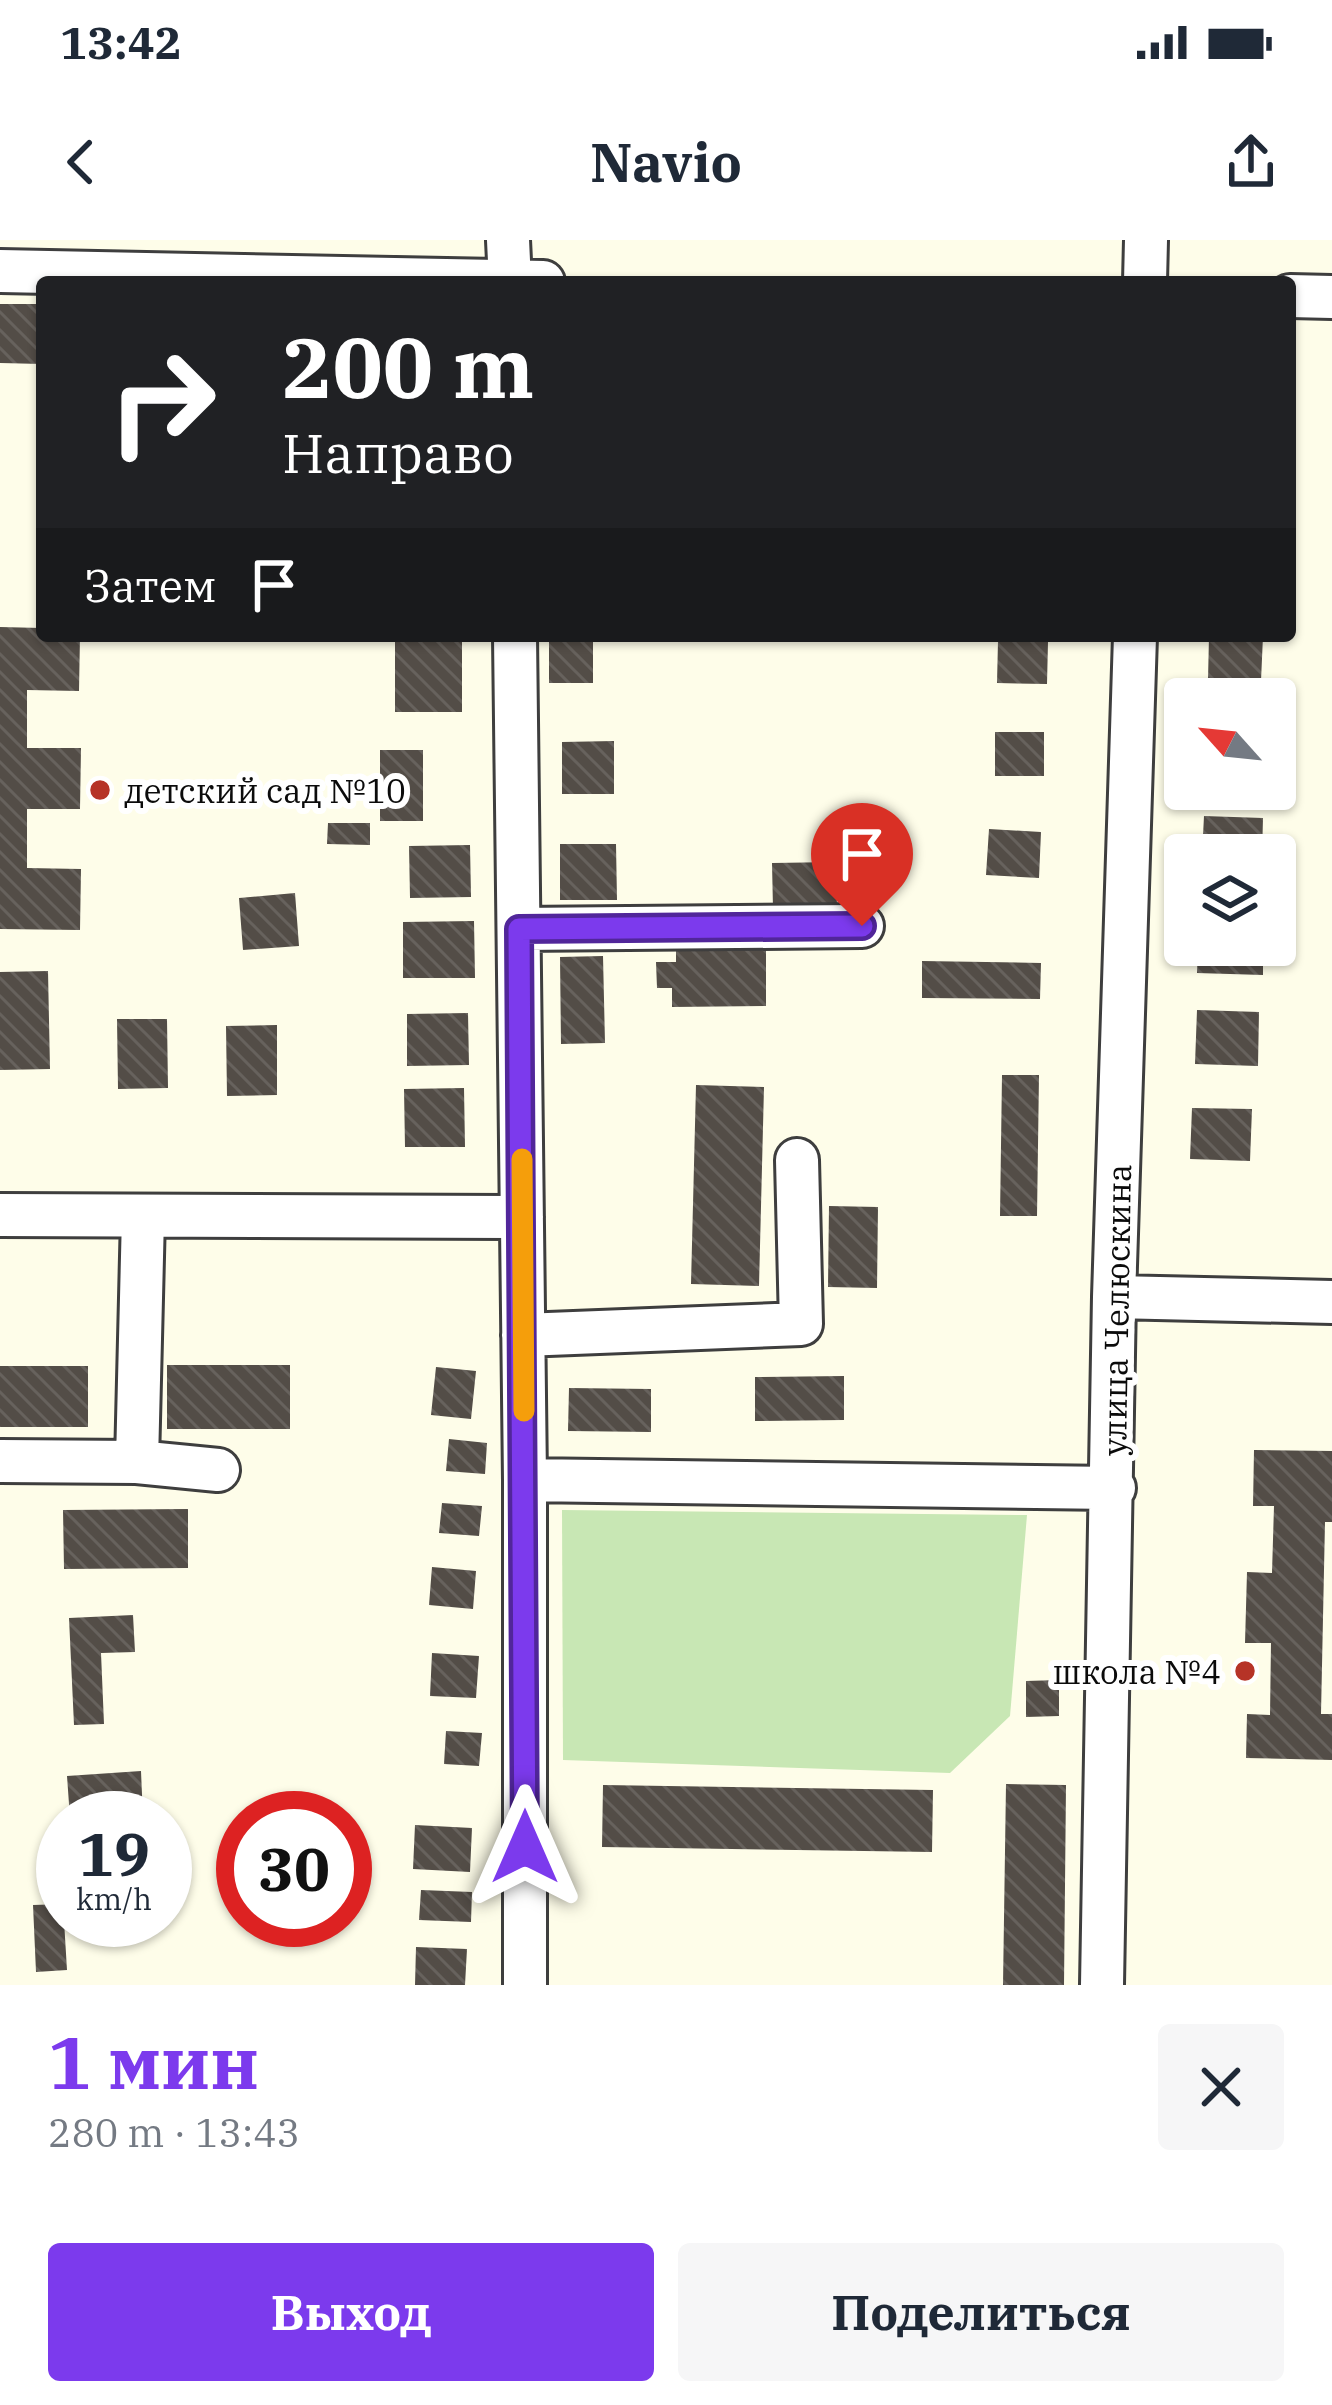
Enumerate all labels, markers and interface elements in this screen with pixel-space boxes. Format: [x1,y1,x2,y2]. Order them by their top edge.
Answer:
text: 13:42 [60,13,182,71]
text: Navio [590,127,742,197]
icon: back [48,129,114,195]
icon: share [1218,129,1284,195]
text: 200 m [282,312,534,421]
icon: right [84,324,240,480]
text: Направо [282,418,514,488]
icon: arrive [241,552,307,618]
text: Затем [84,556,217,614]
north arrow [1164,678,1296,810]
map controls [1164,678,1296,966]
place label: детский сад №10 [124,769,406,812]
marker: детский сад №10 [87,777,113,803]
pin [811,803,913,926]
icon: arrive [829,821,895,887]
button: layers [1164,834,1296,966]
street label: улица Челюскина [1092,1164,1140,1456]
place label: школа №4 [1053,1650,1221,1693]
marker: школа №4 [1232,1658,1258,1684]
position arrow [462,1784,588,1910]
speed limit sign: 30 [216,1791,372,1947]
text: 19 [78,1814,150,1893]
text: km/h [76,1879,152,1918]
text: 1 мин [48,2015,259,2109]
button: close [1158,2024,1284,2150]
text: 280 m · 13:43 [48,2107,300,2158]
button: Выход [48,2243,654,2381]
button: Поделиться [678,2243,1284,2381]

